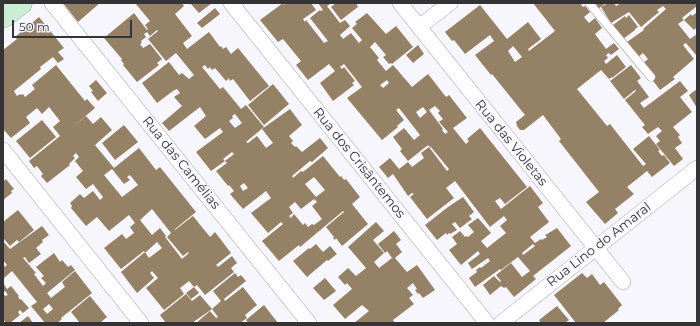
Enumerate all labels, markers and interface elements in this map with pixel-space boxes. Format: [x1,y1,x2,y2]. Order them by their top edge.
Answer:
scale bar [14,12,134,38]
text: 50 m [19,19,50,34]
street label: Rua das Violetas [471,97,551,189]
street label: Rua dos Crisântemos [310,105,408,221]
street label: Rua das Camélias [139,113,223,213]
street label: Rua Lino do Amaral [544,200,654,290]

